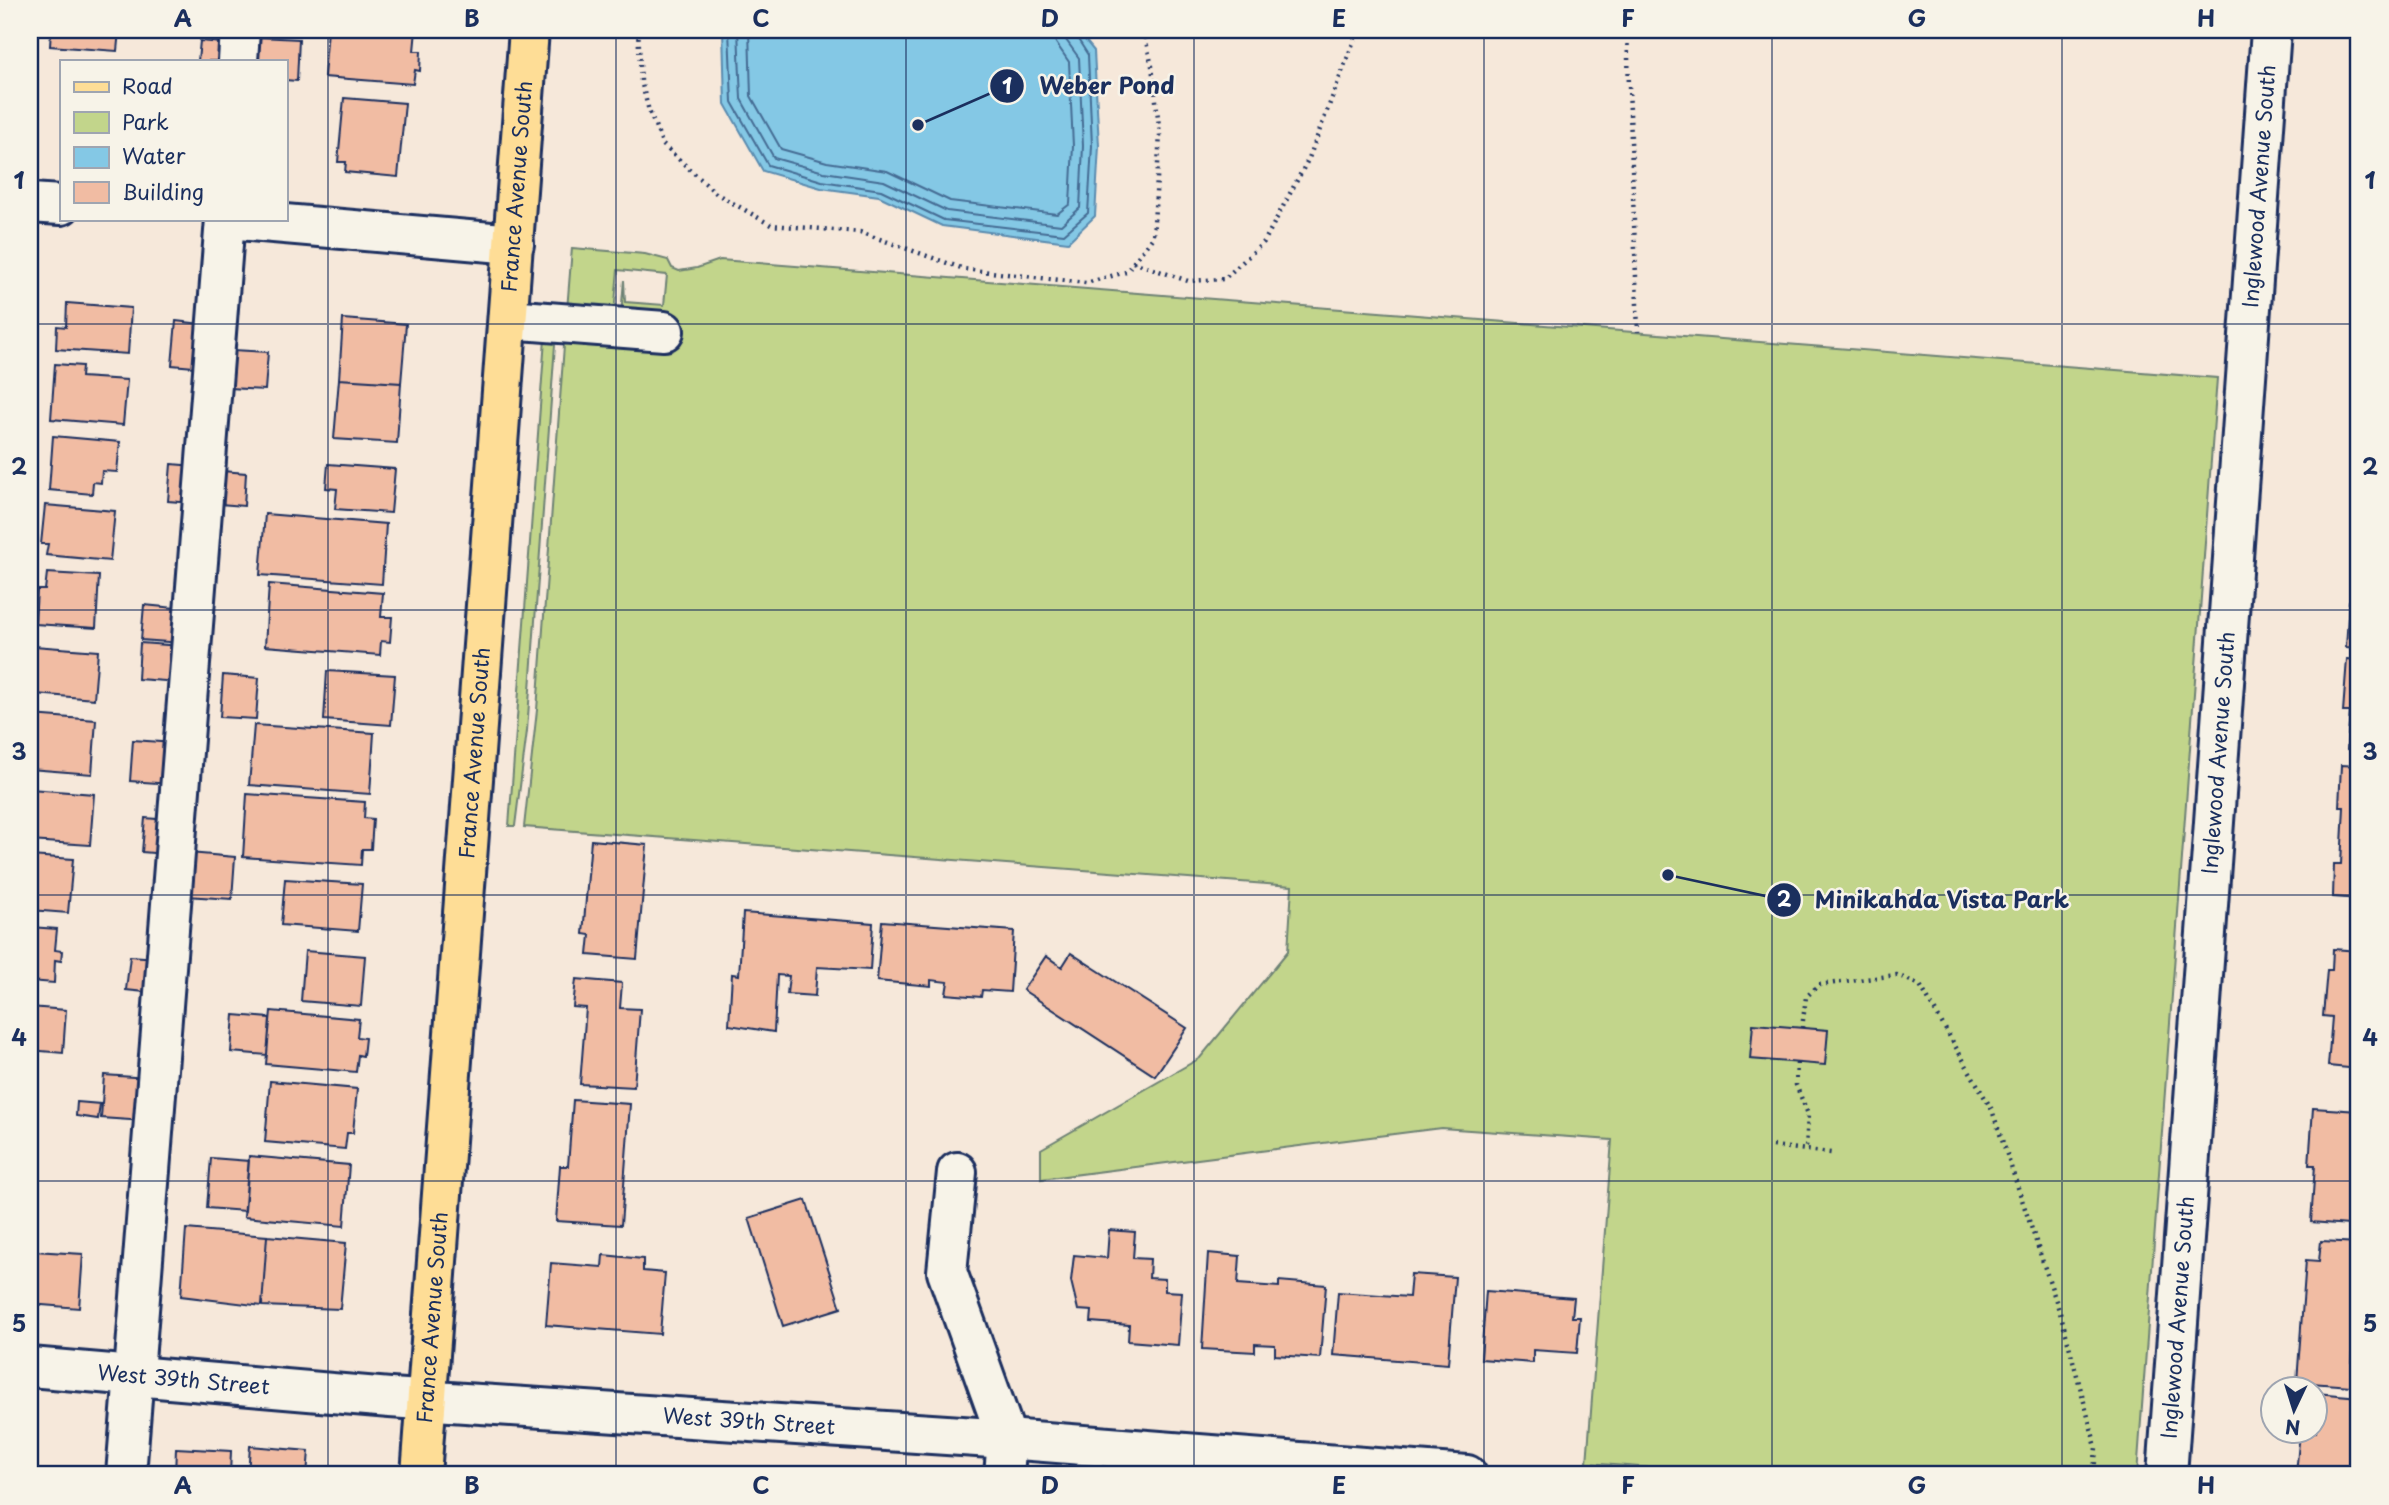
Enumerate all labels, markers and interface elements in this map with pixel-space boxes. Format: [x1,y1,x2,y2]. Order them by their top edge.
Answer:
text: A [174,0,192,35]
text: B [464,0,480,35]
text: C [752,0,770,35]
text: D [1041,0,1059,35]
text: E [1332,0,1346,35]
text: F [1621,0,1635,35]
text: G [1908,0,1926,35]
text: H [2197,0,2215,35]
legend [60,60,287,220]
callout: Weber Pond [990,64,1189,108]
street label: Inglewood Avenue South [2233,64,2282,309]
text: Weber Pond [1040,67,1174,102]
text: Road [122,69,173,101]
text: 1 [1002,69,1012,101]
street label: France Avenue South [491,80,539,293]
text: Park [122,105,169,137]
text: Water [122,139,186,171]
text: 1 [14,162,25,197]
text: 1 [2365,162,2376,197]
text: Building [122,175,204,207]
text: 2 [11,448,27,483]
text: 2 [2362,448,2378,483]
street label: Inglewood Avenue South [2192,630,2242,875]
street label: France Avenue South [449,646,497,860]
text: 3 [11,733,27,768]
text: 3 [2362,733,2378,768]
callout: Minikahda Vista Park [1766,878,2083,922]
text: Minikahda Vista Park [1815,881,2070,916]
text: 2 [1777,882,1792,914]
text: 4 [11,1019,27,1054]
text: 4 [2362,1019,2378,1054]
street label: Inglewood Avenue South [2152,1195,2201,1440]
street label: France Avenue South [407,1210,455,1424]
text: 5 [12,1305,26,1340]
text: 5 [2363,1305,2377,1340]
street label: West 39th Street [96,1355,271,1402]
north arrow [2260,1376,2330,1446]
street label: West 39th Street [662,1398,836,1442]
text: N [2284,1413,2301,1442]
text: A [174,1467,192,1502]
text: B [464,1467,480,1502]
text: C [752,1467,770,1502]
text: D [1041,1467,1059,1502]
text: E [1332,1467,1346,1502]
text: F [1621,1467,1635,1502]
text: G [1908,1467,1926,1502]
text: H [2197,1467,2215,1502]

